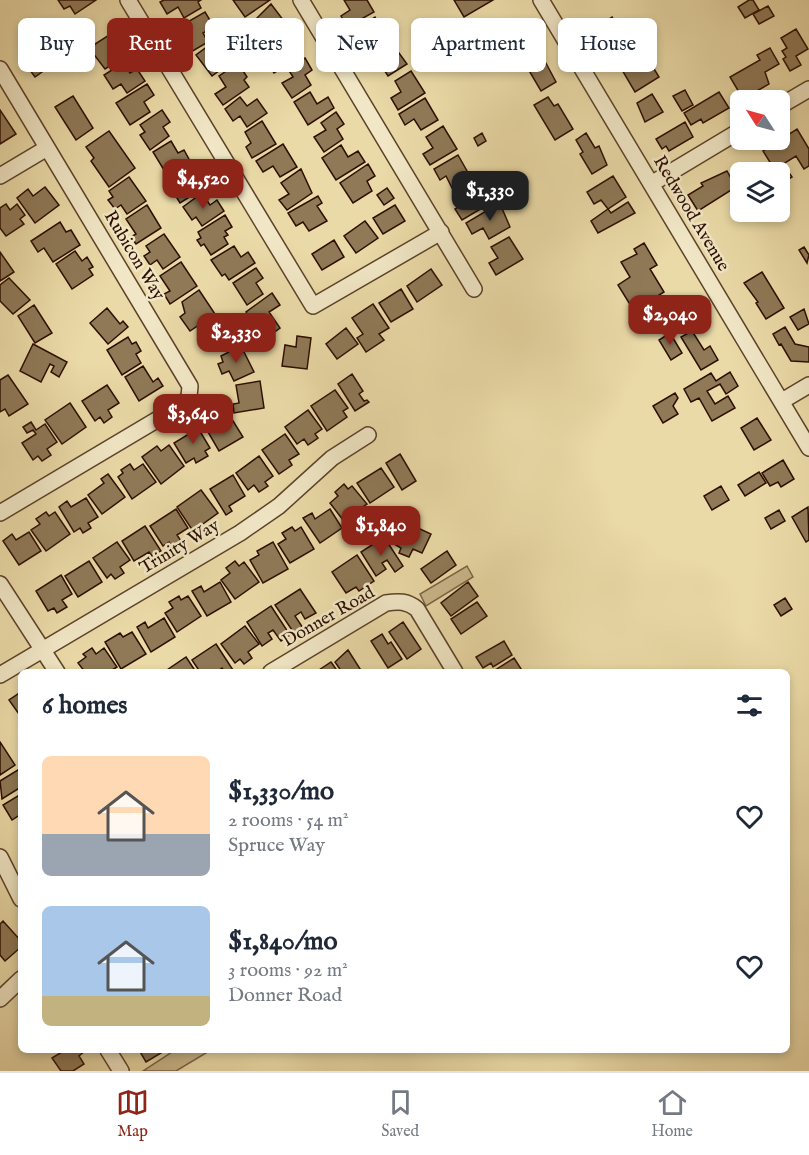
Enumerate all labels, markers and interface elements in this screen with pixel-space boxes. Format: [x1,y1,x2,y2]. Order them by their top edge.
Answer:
chip: Buy [18,18,95,72]
chip: Rent [107,18,193,72]
chip: Filters [205,18,304,72]
chip: New [316,18,399,72]
chip: Apartment [411,18,546,72]
chip: House [558,18,657,72]
north arrow [730,90,790,150]
map controls [730,90,790,222]
street label: Redwood Avenue [647,152,734,276]
pin: $4,520 [154,159,252,210]
button: layers [730,162,790,222]
text: $4,520 [176,166,230,191]
pin: $1,330 [441,171,539,222]
text: $1,330 [466,178,514,203]
street label: Rubicon Way [98,207,170,305]
pin: $2,040 [621,295,719,346]
text: $2,040 [642,302,698,327]
pin: $2,330 [187,313,285,364]
text: $2,330 [211,320,261,345]
pin: $3,640 [144,394,242,445]
text: $3,640 [167,401,219,426]
pin: $1,840 [332,506,430,557]
text: $1,840 [355,513,407,538]
street label: Trinity Way [136,514,224,580]
street label: Donner Road [279,581,379,653]
text: 6 homes [42,689,127,722]
icon: filters [733,689,766,722]
text: $1,330/mo [228,775,334,808]
icon: home [90,780,162,852]
icon: heart [733,800,766,833]
text: 2 rooms · 54 m² [228,808,349,833]
text: Spruce Way [228,833,325,858]
text: $1,840/mo [228,925,338,958]
icon: home [90,930,162,1002]
icon: heart [733,950,766,983]
text: 3 rooms · 92 m² [228,958,348,983]
text: Donner Road [228,983,342,1008]
tab: Map [116,1086,149,1142]
tab: Saved [381,1086,419,1142]
tab: Home [651,1086,693,1142]

